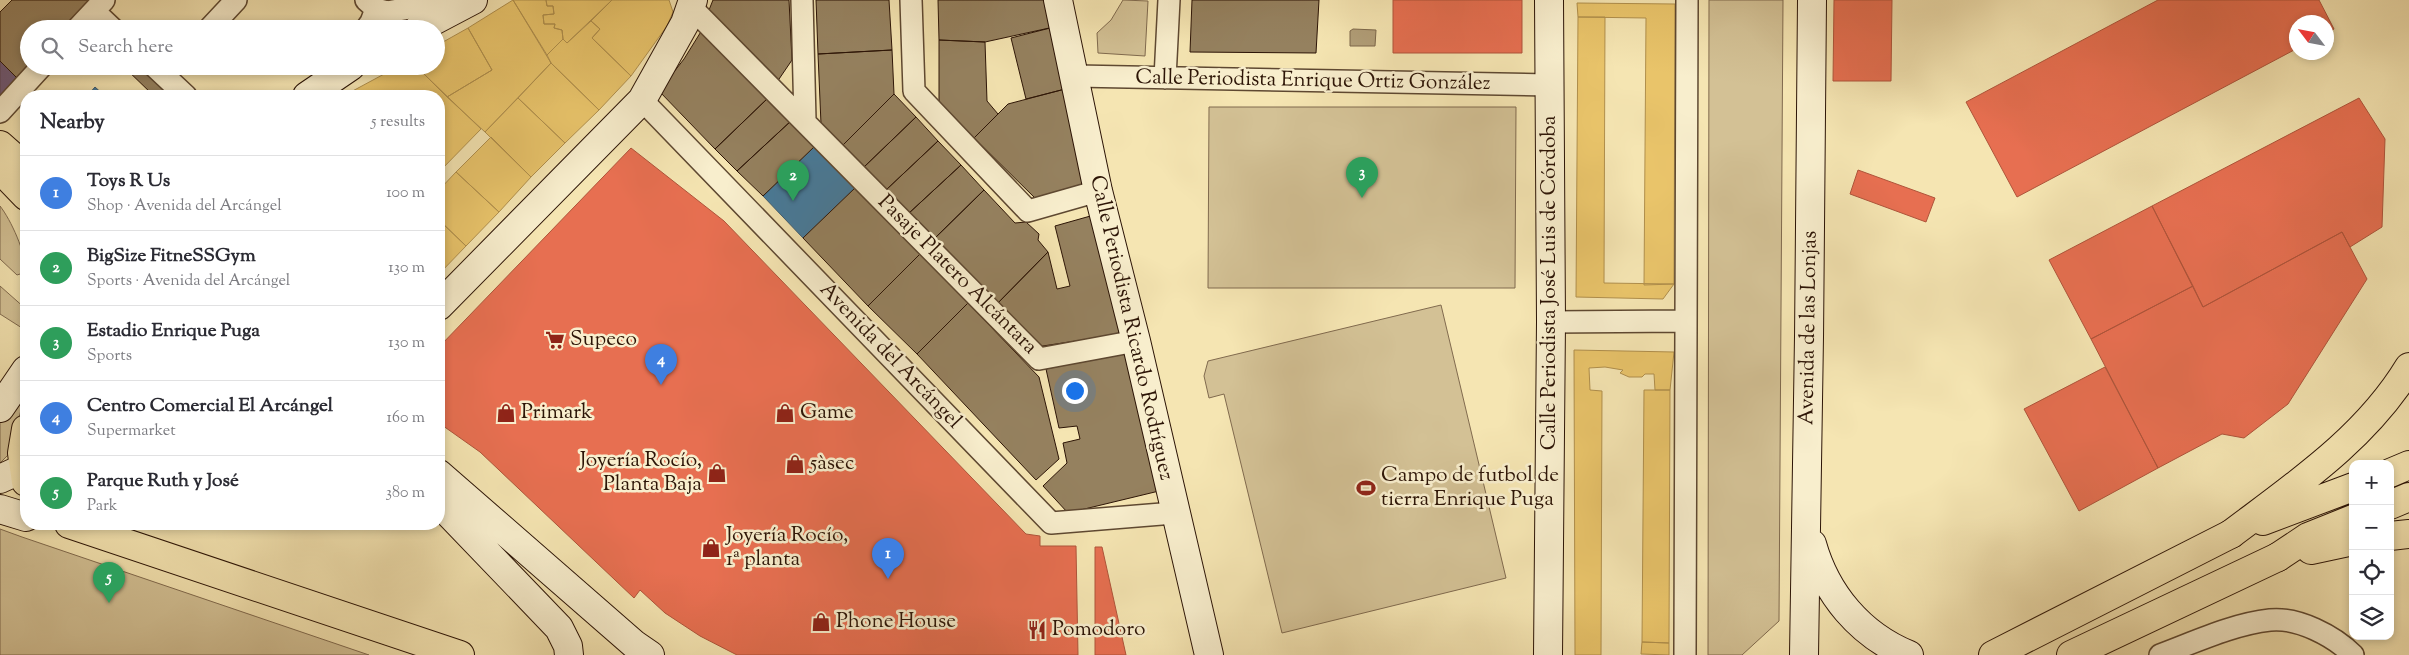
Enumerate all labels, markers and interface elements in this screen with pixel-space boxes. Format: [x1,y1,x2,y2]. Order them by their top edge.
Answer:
north arrow [2289,15,2334,60]
search box [20,20,445,75]
icon: search [38,34,66,62]
text: Search here [78,34,173,61]
street label: Calle Periodista Enrique Ortiz González [1135,63,1491,99]
text: Nearby [40,108,105,138]
text: 5 results [371,111,425,134]
street label: Calle Periodista José Luis de Córdoba [1535,115,1565,450]
pin: 3 [1346,157,1378,198]
pin: 2 [777,160,809,201]
text: Toys R Us [87,168,170,195]
street label: Calle Periodista Ricardo Rodríguez [1081,173,1181,484]
text: 1 [53,182,59,205]
text: 100 m [386,182,425,205]
street label: Pasaje Platero Alcántara [870,188,1044,362]
text: Shop · Avenida del Arcángel [87,195,282,218]
street label: Avenida de las Lonjas [1792,230,1826,426]
text: BigSize FitneSSGym [87,243,256,270]
text: 2 [52,257,60,280]
text: 130 m [388,257,425,280]
text: Sports · Avenida del Arcángel [87,270,290,293]
street label: Avenida del Arcángel [812,276,968,436]
text: Estadio Enrique Puga [87,318,260,345]
place label: Supeco [570,325,637,355]
supermarket icon: Supeco [544,329,566,351]
text: 3 [53,332,59,355]
text: 130 m [388,332,425,355]
pin: 4 [645,344,677,385]
text: Sports [87,345,132,368]
your location [1062,378,1088,404]
text: Centro Comercial El Arcángel [87,393,333,420]
place label: Primark [521,398,593,428]
place label: Game [800,398,854,428]
shop icon: Primark [495,402,517,424]
shop icon: Game [774,402,796,424]
text: 4 [52,407,60,430]
text: 160 m [387,407,425,430]
text: Supermarket [87,420,176,443]
place label: Joyería Rocío, Planta Baja [579,446,702,500]
place label: 5àsec [809,449,854,479]
shop icon: 5àsec [784,453,806,475]
map controls [2349,460,2394,640]
button: + [2349,460,2394,505]
place label: Campo de futbol de tierra Enrique Puga [1381,461,1559,515]
shop icon: Joyería Rocío, Planta Baja [706,462,728,484]
text: Parque Ruth y José [87,468,239,495]
sports icon: Campo de futbol de tierra Enrique Puga [1355,477,1377,499]
text: 5 [53,482,59,505]
text: 380 m [385,482,425,505]
text: Park [87,495,118,518]
button: − [2349,505,2394,550]
place label: Joyería Rocío, 1ª planta [725,521,848,575]
shop icon: Joyería Rocío, 1ª planta [700,537,722,559]
pin: 1 [872,538,904,579]
button: locate [2349,550,2394,595]
pin: 5 [93,562,125,603]
button: layers [2349,595,2394,640]
place label: Phone House [836,607,956,637]
shop icon: Phone House [810,611,832,633]
place label: Pomodoro [1052,615,1146,645]
restaurant icon: Pomodoro [1026,619,1048,641]

